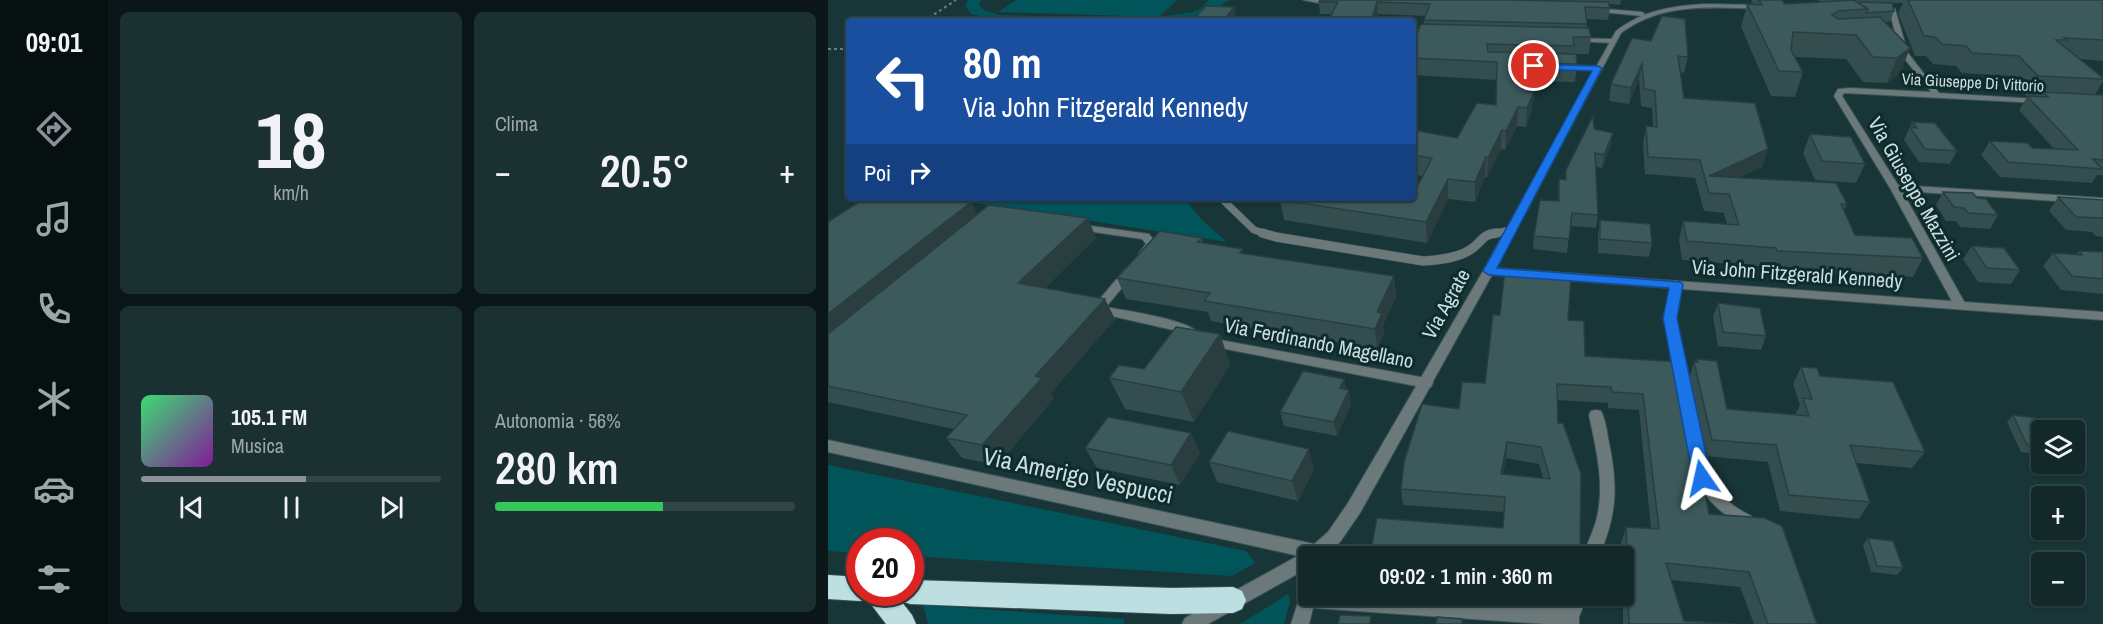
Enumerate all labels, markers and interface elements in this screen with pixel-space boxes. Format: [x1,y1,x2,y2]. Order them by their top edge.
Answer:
text: 09:01 [26,24,82,60]
text: 80 m [963,35,1042,91]
pin [1508,40,1559,91]
icon: left [864,42,942,120]
icon: arrive [1517,49,1550,82]
street label: Via Giuseppe Di Vittorio [1901,67,2045,97]
text: 18 [255,87,327,192]
text: Via John Fitzgerald Kennedy [963,89,1248,125]
icon: directions [33,108,75,150]
text: Clima [495,110,538,137]
street label: Via Giuseppe Mazzini [1862,112,1967,266]
text: 20.5° [600,140,690,201]
text: − [495,149,511,193]
text: + [779,149,795,193]
icon: right [903,156,936,189]
text: Poi [864,158,891,188]
text: km/h [273,179,309,206]
icon: music [33,198,75,240]
street label: Via John Fitzgerald Kennedy [1691,253,1904,294]
street label: Via Agrate [1415,264,1476,344]
icon: phone [33,288,75,330]
street label: Via Ferdinando Magellano [1222,311,1416,374]
icon: climate [33,378,75,420]
text: 105.1 FM [231,402,307,432]
text: Autonomia · 56% [495,407,621,434]
map controls [2031,420,2085,606]
button: layers [2031,420,2085,474]
text: Musica [231,432,284,459]
text: 280 km [495,437,619,498]
street label: Via Amerigo Vespucci [980,439,1176,511]
position arrow [1670,446,1734,510]
icon: car [33,468,75,510]
button: + [2031,486,2085,540]
icon: previous [175,491,208,524]
icon: pause [275,491,308,524]
icon: next [375,491,408,524]
speed limit sign: 20 [846,528,924,606]
button: − [2031,552,2085,606]
icon: filters [33,558,75,600]
text: 09:02 · 1 min · 360 m [1379,561,1553,591]

